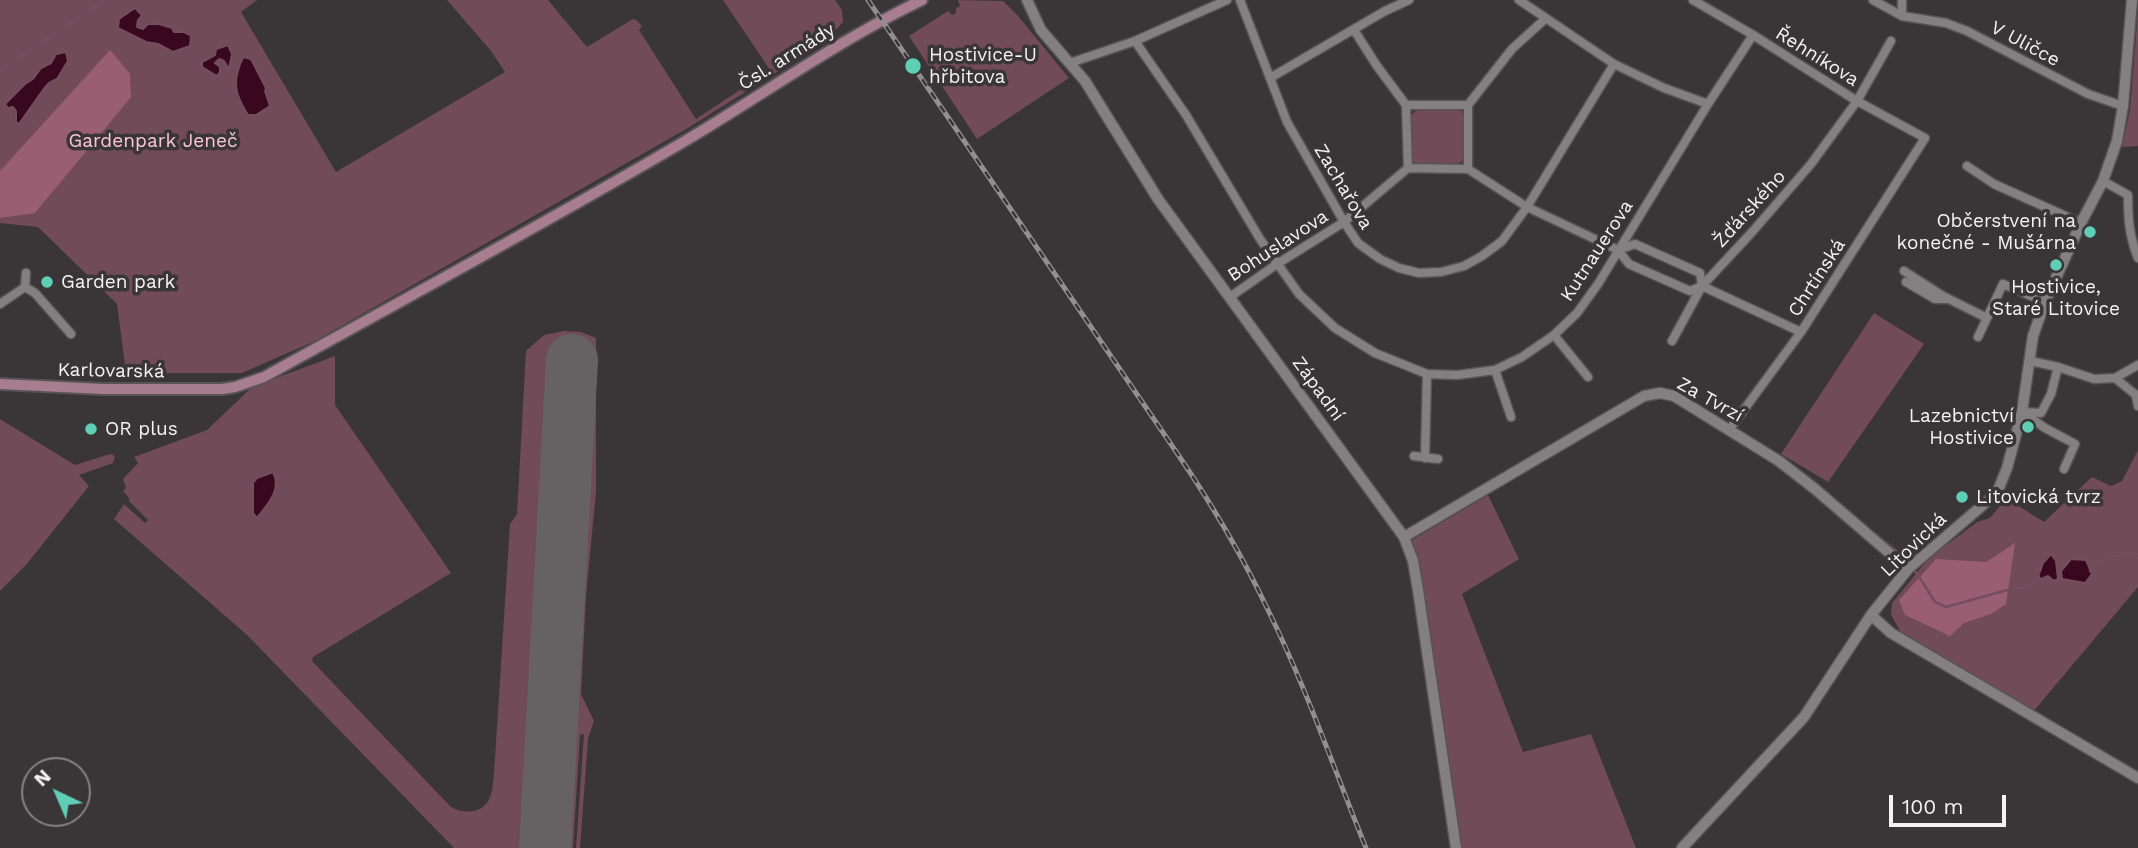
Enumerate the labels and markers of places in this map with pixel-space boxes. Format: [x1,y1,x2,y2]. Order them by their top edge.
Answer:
place label: Hostivice-U hřbitova [929,44,1037,88]
marker: Hostivice-U hřbitova [903,56,923,76]
place label: Občerstvení na konečné - Mušárna [1897,210,2076,254]
marker: Občerstvení na konečné - Mušárna [2082,224,2098,240]
marker: Hostivice, Staré Litovice [2048,257,2064,273]
place label: Garden park [61,271,175,293]
marker: Garden park [39,274,55,290]
place label: Hostivice, Staré Litovice [1992,276,2120,320]
place label: Lazebnictví Hostivice [1909,405,2014,449]
place label: OR plus [105,418,178,440]
marker: Lazebnictví Hostivice [2020,419,2036,435]
marker: OR plus [83,421,99,437]
place label: Litovická tvrz [1976,486,2101,508]
marker: Litovická tvrz [1954,489,1970,505]

